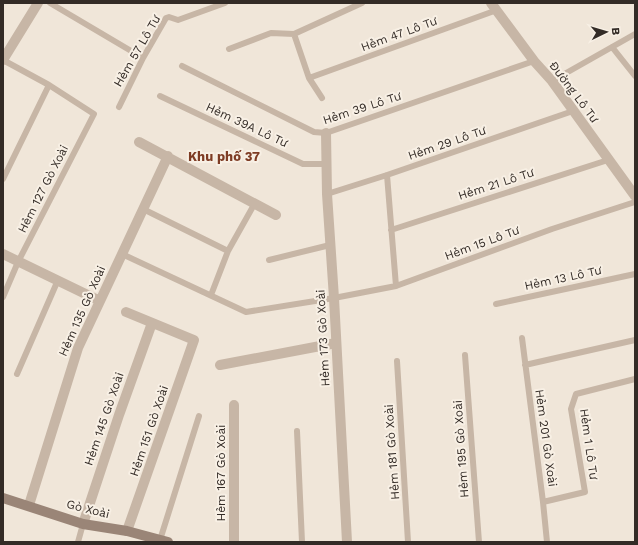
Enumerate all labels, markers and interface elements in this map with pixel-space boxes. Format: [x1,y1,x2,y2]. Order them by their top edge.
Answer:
street label: Hẻm 57 Lô Tư [111,12,163,89]
north arrow [586,12,626,52]
street label: Hẻm 47 Lô Tư [359,14,440,54]
text: B [609,27,622,36]
street label: Đường Lô Tư [546,59,602,126]
street label: Hẻm 39 Lô Tư [321,89,403,127]
street label: Hẻm 39A Lô Tư [204,100,291,150]
street label: Hẻm 29 Lô Tư [406,123,488,163]
street label: Hẻm 127 Gò Xoài [15,143,71,235]
district label: Khu phố 37 [188,149,260,164]
street label: Hẻm 21 Lô Tư [456,165,536,203]
street label: Hẻm 15 Lô Tư [443,223,522,263]
street label: Hẻm 13 Lô Tư [523,263,603,293]
street label: Hẻm 135 Gò Xoài [56,264,108,358]
street label: Hẻm 173 Gò Xoài [313,289,333,387]
street label: Hẻm 145 Gò Xoài [81,370,127,468]
street label: Hẻm 151 Gò Xoài [127,384,171,478]
street label: Hẻm 201 Gò Xoài [532,388,560,488]
street label: Hẻm 195 Gò Xoài [451,400,471,498]
street label: Hẻm 181 Gò Xoài [382,404,402,500]
street label: Hẻm 1 Lô Tư [577,408,601,481]
street label: Hẻm 167 Gò Xoài [214,424,228,522]
street label: Gò Xoài [65,497,111,521]

